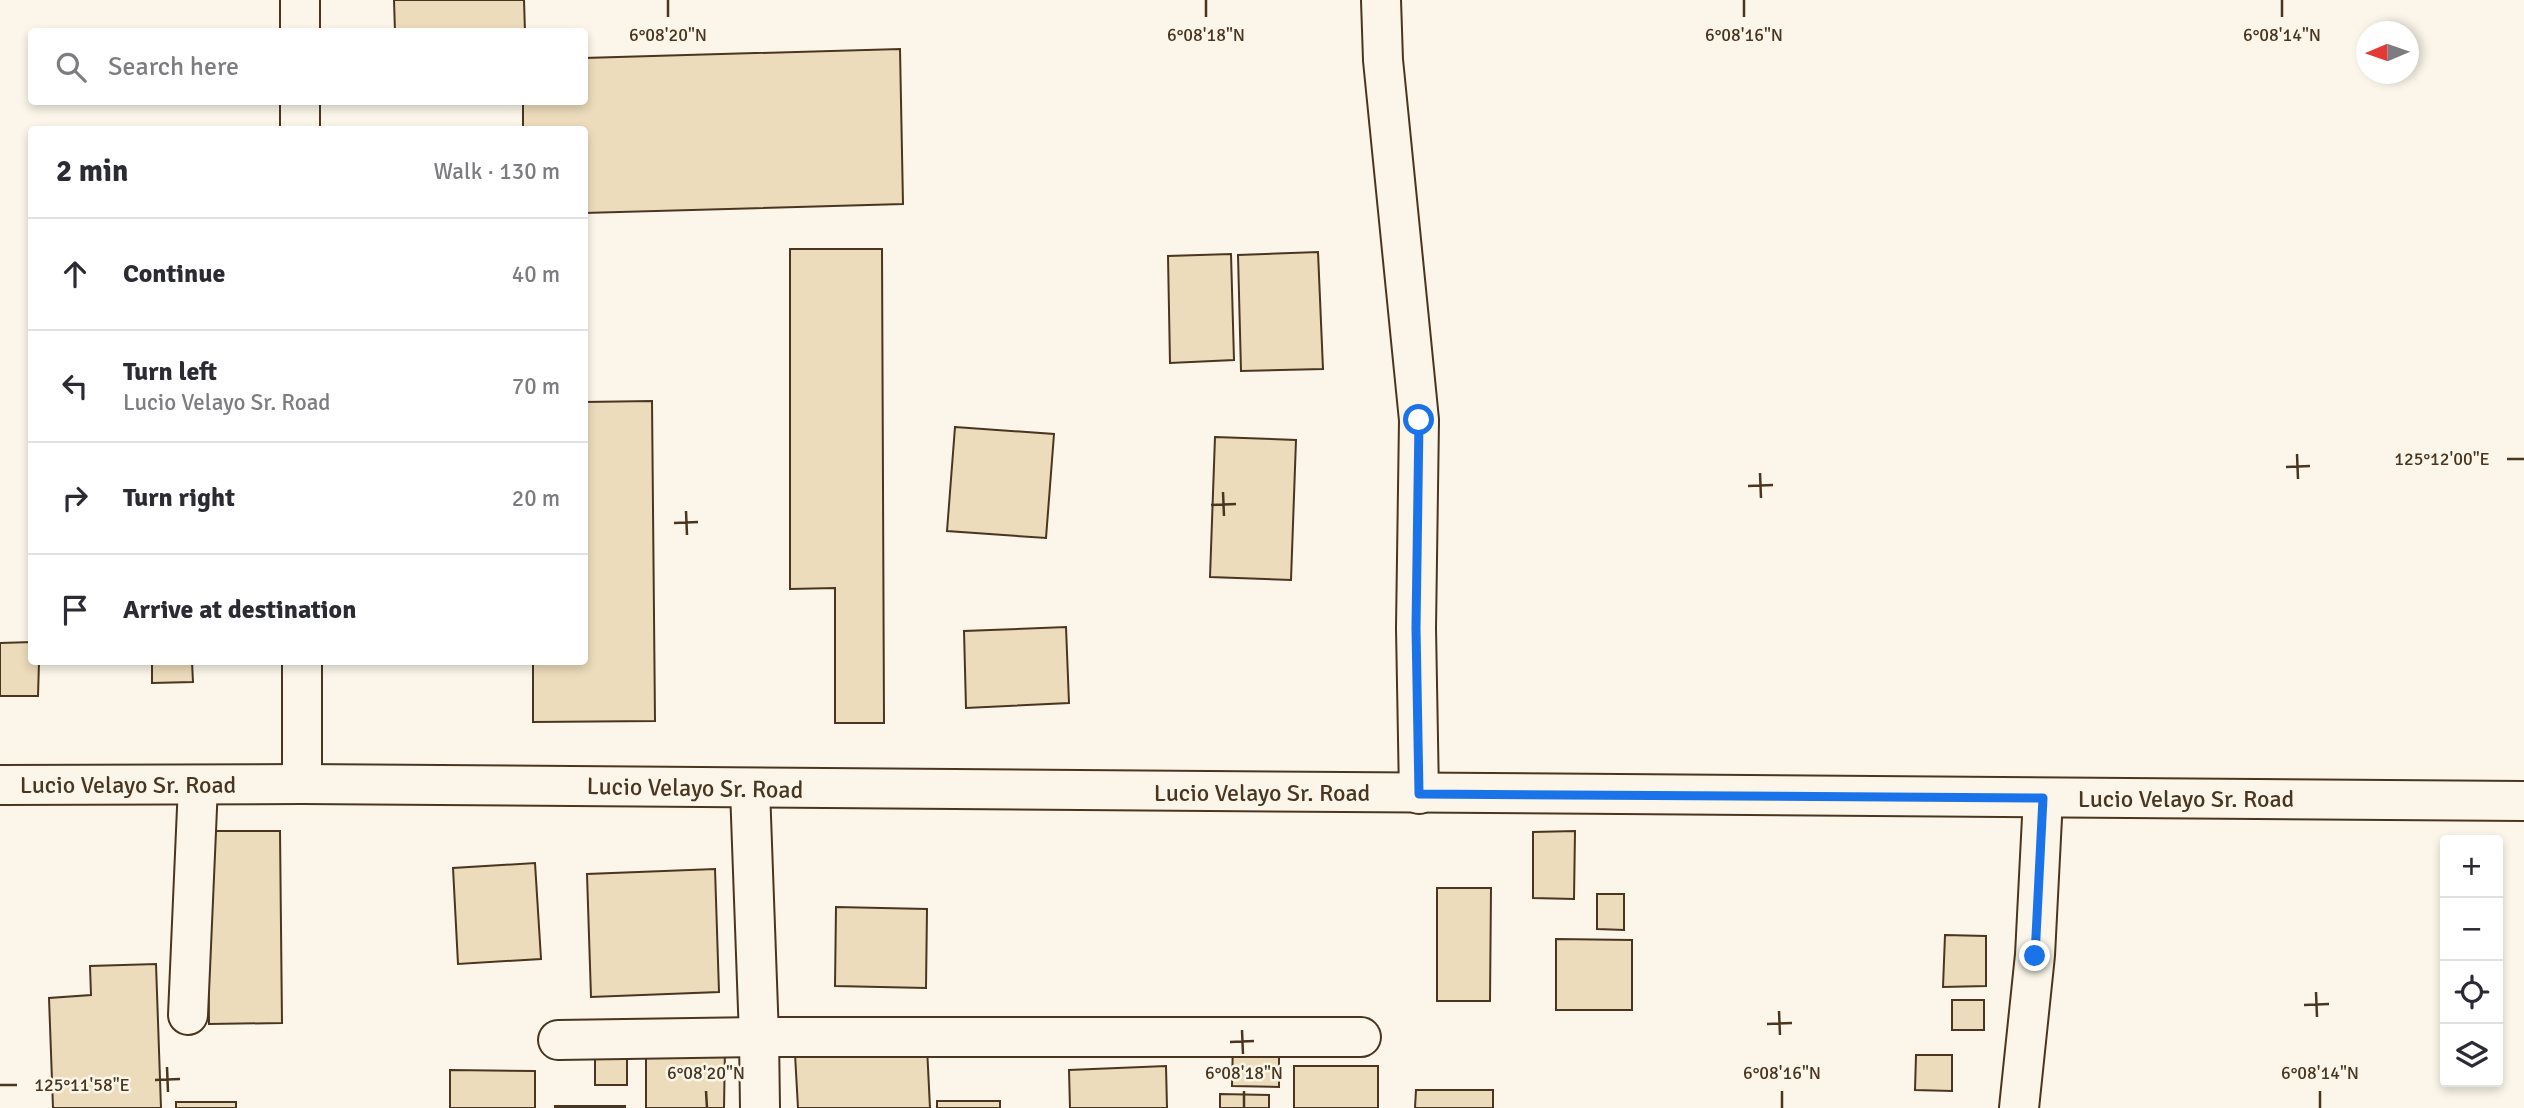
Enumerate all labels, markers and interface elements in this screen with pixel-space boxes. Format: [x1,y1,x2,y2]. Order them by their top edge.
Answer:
north arrow [2356,21,2419,84]
text: 6°08'20"N [629,24,707,46]
text: 6°08'18"N [1167,24,1245,46]
text: 6°08'16"N [1705,24,1783,46]
text: 6°08'14"N [2243,24,2321,46]
search box [28,28,588,105]
icon: search [52,48,90,86]
text: Search here [108,51,239,83]
text: 2 min [56,153,128,190]
text: Walk · 130 m [434,157,560,186]
icon: ahead [56,255,94,293]
text: Continue [123,258,225,290]
text: 40 m [512,260,560,289]
text: Turn left [123,356,217,388]
icon: left [56,367,94,405]
text: 70 m [512,372,560,401]
text: Lucio Velayo Sr. Road [123,388,331,417]
route start [1403,404,1434,435]
text: 125°12'00"E [2394,448,2490,470]
icon: right [56,479,94,517]
text: Turn right [123,482,235,514]
text: 20 m [512,484,560,513]
icon: arrive [56,591,94,629]
text: Arrive at destination [123,594,356,626]
street label: Lucio Velayo Sr. Road [20,770,236,800]
street label: Lucio Velayo Sr. Road [586,771,804,805]
street label: Lucio Velayo Sr. Road [1154,778,1370,808]
street label: Lucio Velayo Sr. Road [2078,784,2294,814]
map controls [2440,835,2503,1087]
button: + [2440,835,2503,898]
button: − [2440,898,2503,961]
route end [2019,940,2050,971]
button: locate [2440,961,2503,1024]
button: layers [2440,1024,2503,1087]
text: 6°08'20"N [667,1062,745,1084]
text: 6°08'18"N [1205,1062,1283,1084]
text: 6°08'16"N [1743,1062,1821,1084]
text: 6°08'14"N [2281,1062,2359,1084]
text: 125°11'58"E [34,1074,130,1096]

